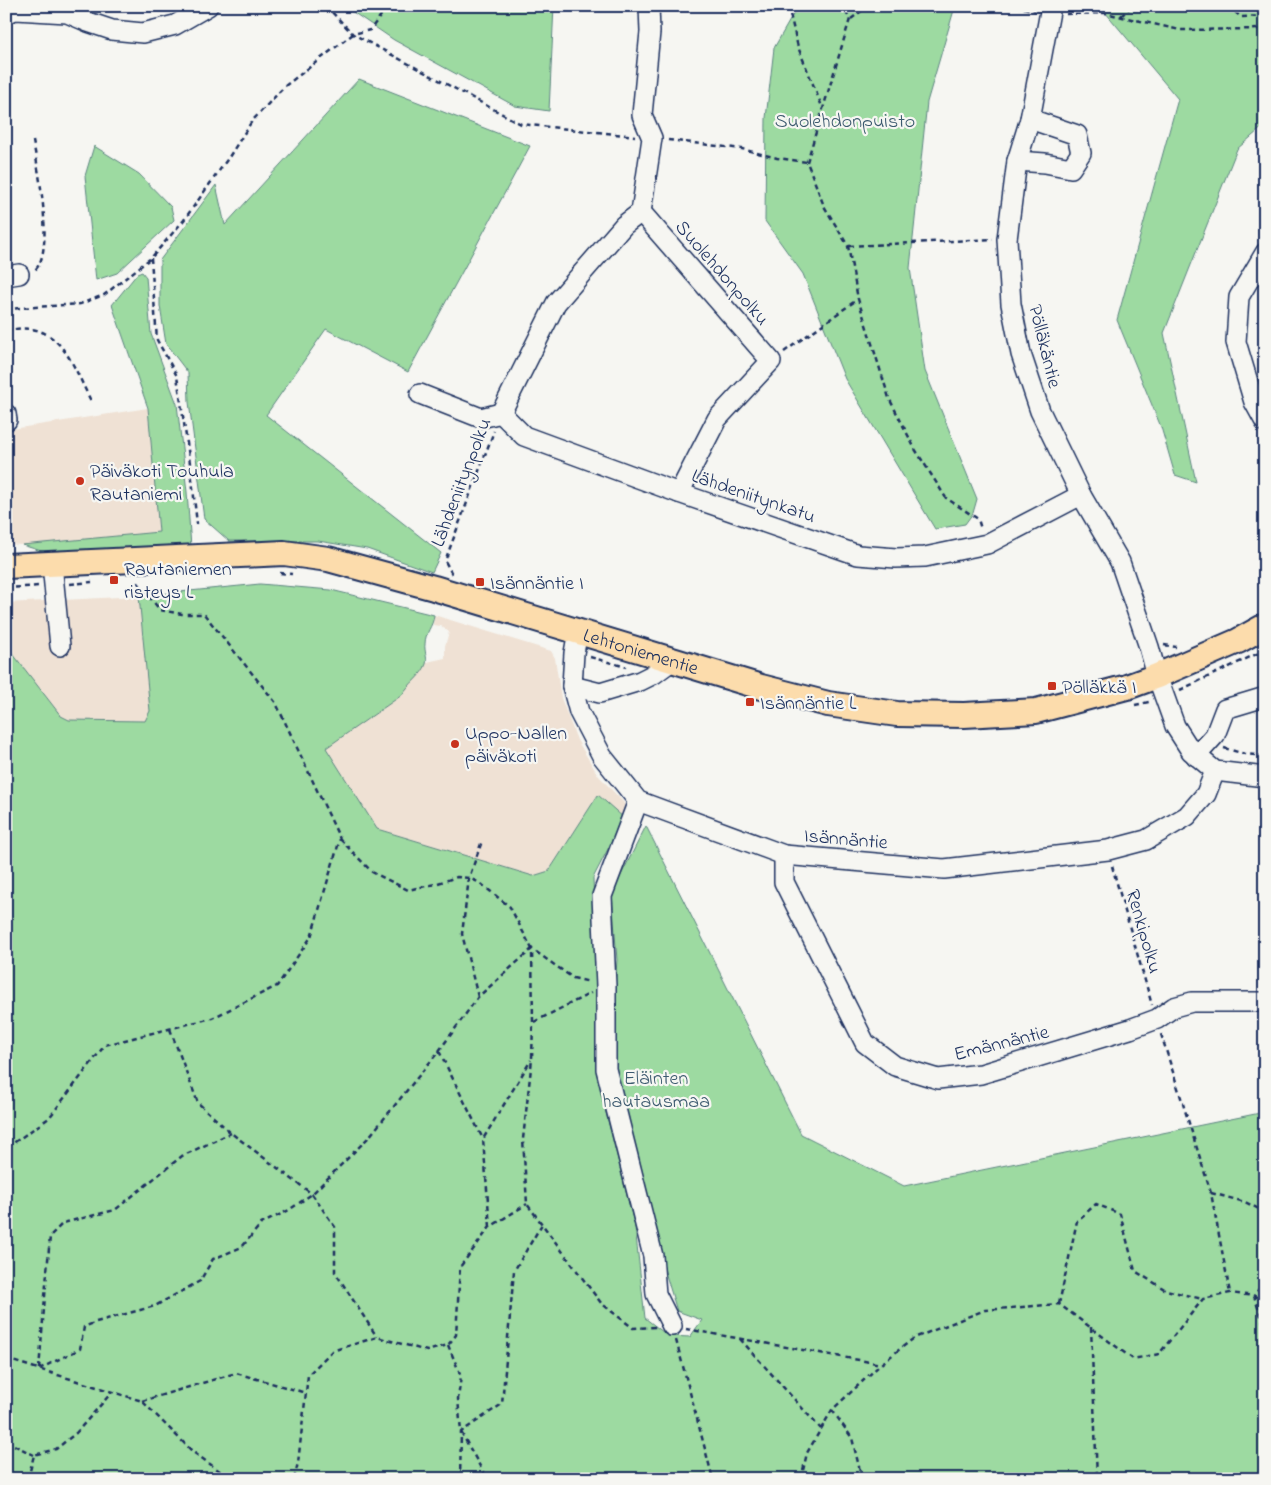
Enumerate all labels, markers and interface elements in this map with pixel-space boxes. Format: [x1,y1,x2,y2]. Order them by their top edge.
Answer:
park label: Suolehdonpuisto [775,108,915,137]
street label: Suolehdonpolku [667,214,775,333]
street label: Pölläkäntie [1019,302,1068,391]
street label: Lähdeniitynpolku [424,414,500,552]
place label: Päiväkoti Touhula Rautaniemi [90,458,234,510]
street label: Lähdeniitynkatu [687,463,819,532]
marker: Päiväkoti Touhula Rautaniemi [74,475,86,487]
place label: Rautaniemen risteys L [124,556,232,608]
place label: Isännäntie I [490,570,584,599]
marker: Rautaniemen risteys L [108,574,120,586]
marker: Isännäntie I [474,576,486,588]
street label: Lehtoniementie [579,622,702,684]
place label: Pölläkkä I [1062,674,1136,703]
marker: Pölläkkä I [1046,680,1058,692]
place label: Isännäntie L [760,690,857,719]
marker: Isännäntie L [744,696,756,708]
place label: Uppo-Nallen päiväkoti [465,720,567,772]
marker: Uppo-Nallen päiväkoti [449,738,461,750]
street label: Isännäntie [803,822,889,859]
street label: Renkipolku [1117,886,1168,977]
street label: Emännäntie [951,1019,1052,1070]
park label: Eläinten hautausmaa [602,1065,710,1117]

